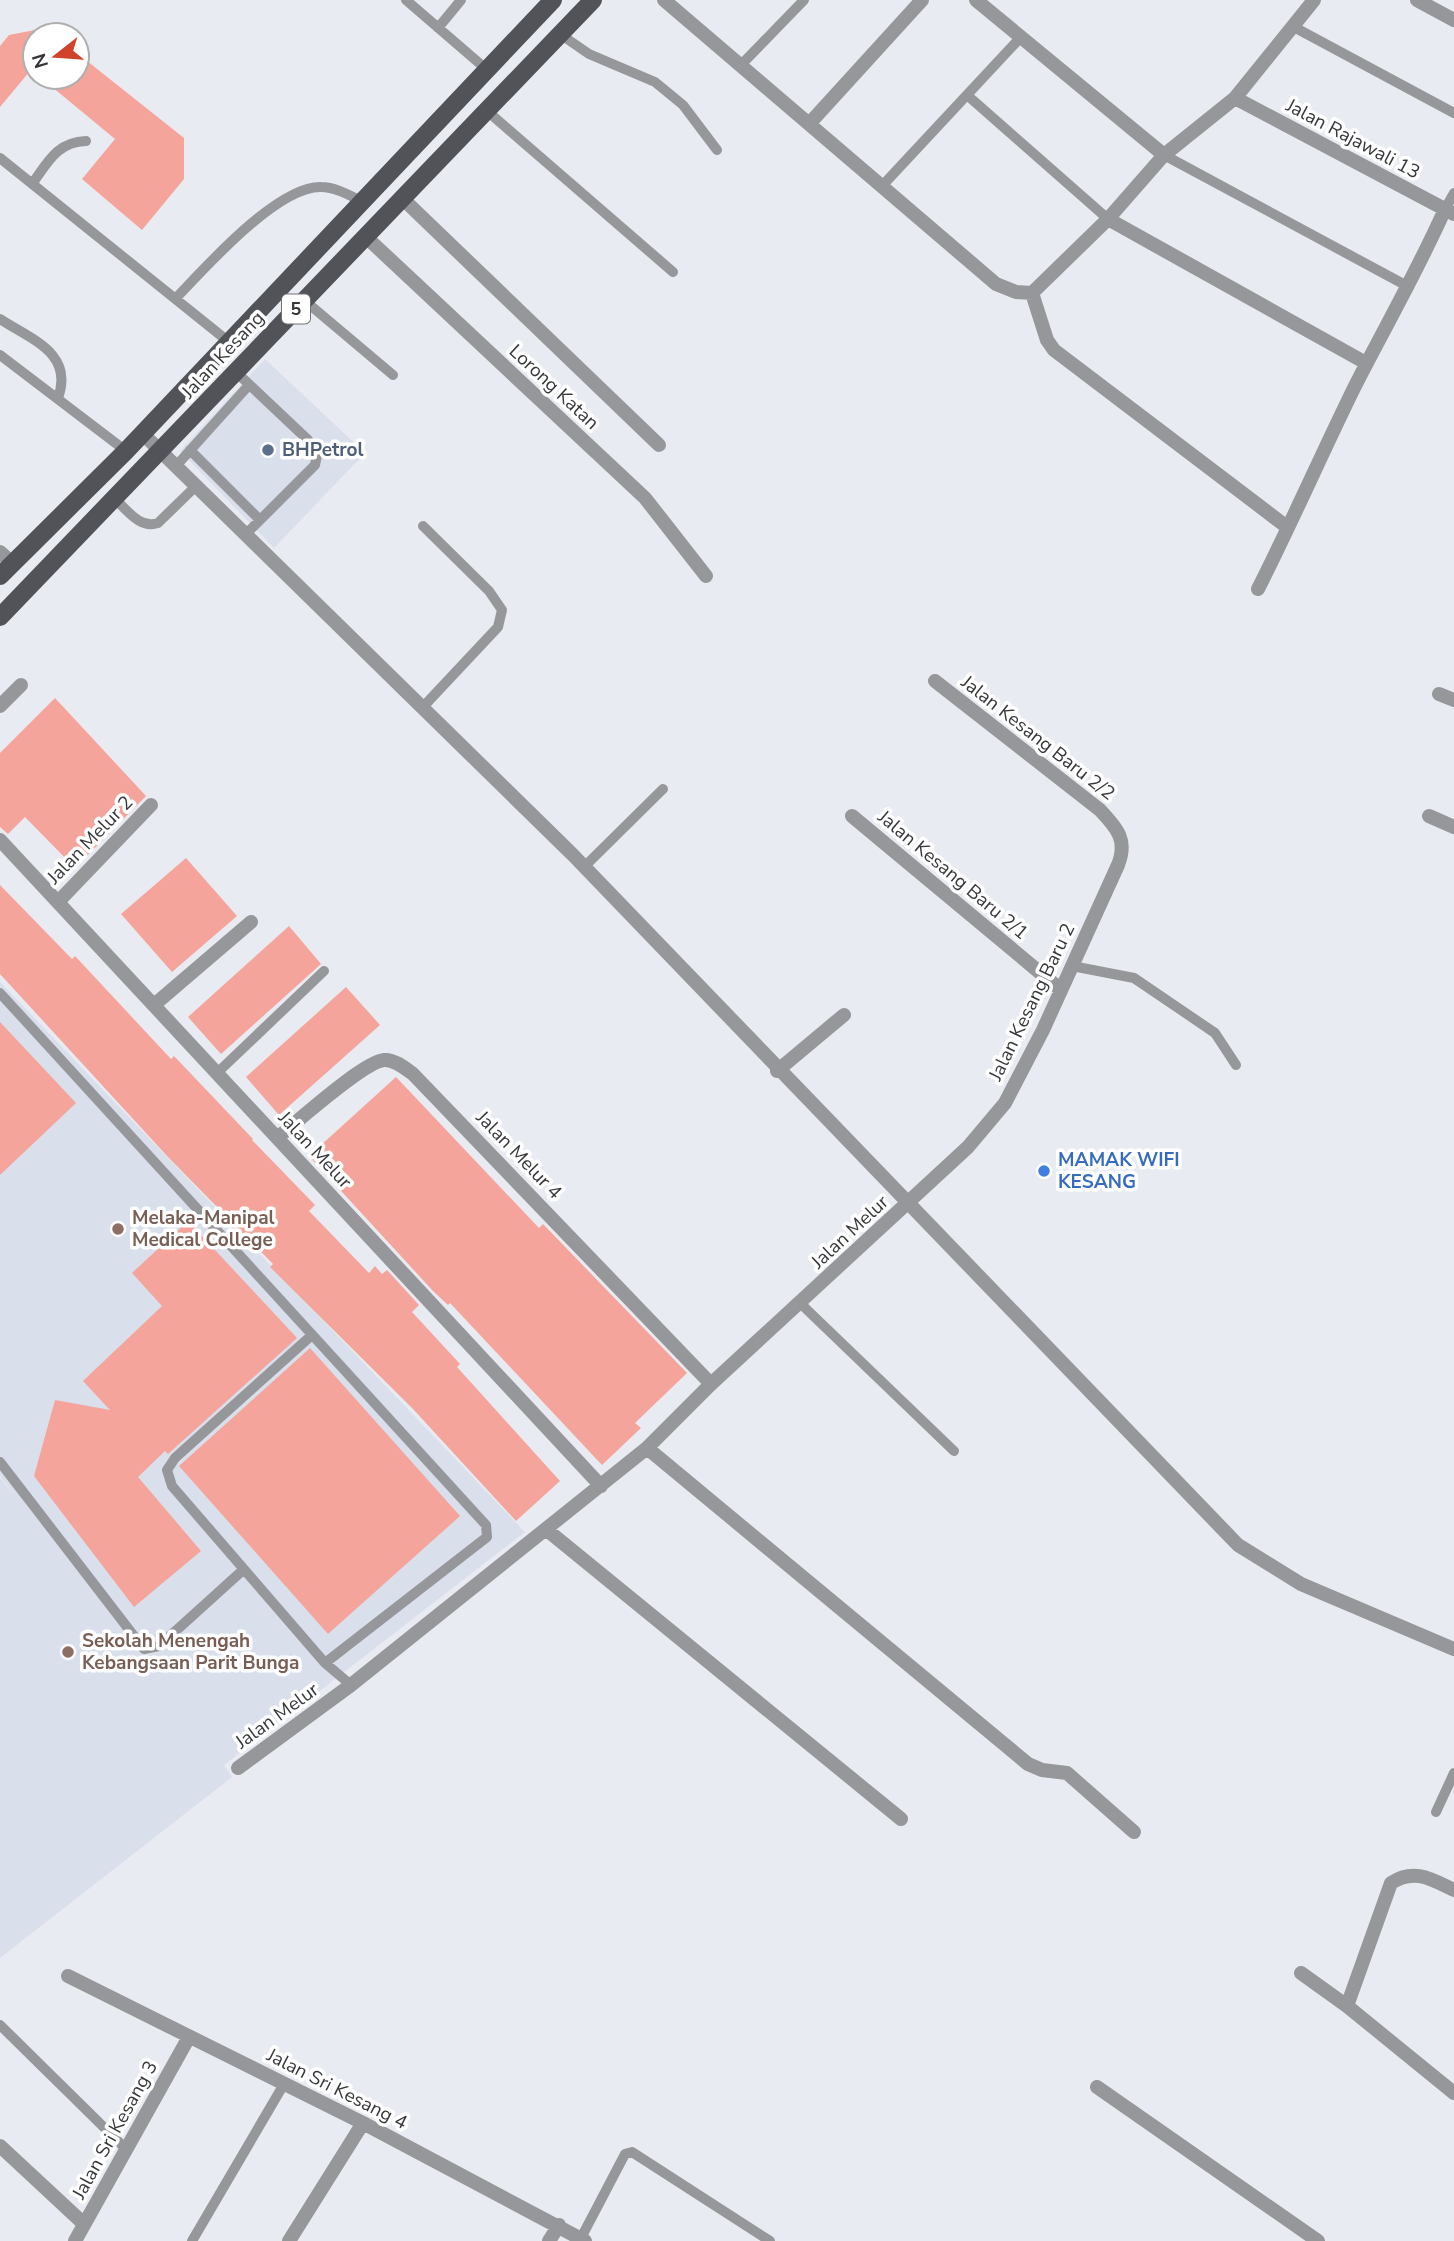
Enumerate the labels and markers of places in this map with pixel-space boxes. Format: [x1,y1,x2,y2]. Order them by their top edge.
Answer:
place label: BHPetrol [282,437,364,463]
marker: BHPetrol [260,442,276,458]
place label: MAMAK WIFI KESANG [1058,1147,1180,1195]
marker: MAMAK WIFI KESANG [1036,1163,1052,1179]
place label: Melaka-Manipal Medical College [132,1205,275,1253]
marker: Melaka-Manipal Medical College [110,1221,126,1237]
place label: Sekolah Menengah Kebangsaan Parit Bunga [82,1628,299,1676]
marker: Sekolah Menengah Kebangsaan Parit Bunga [60,1644,76,1660]

